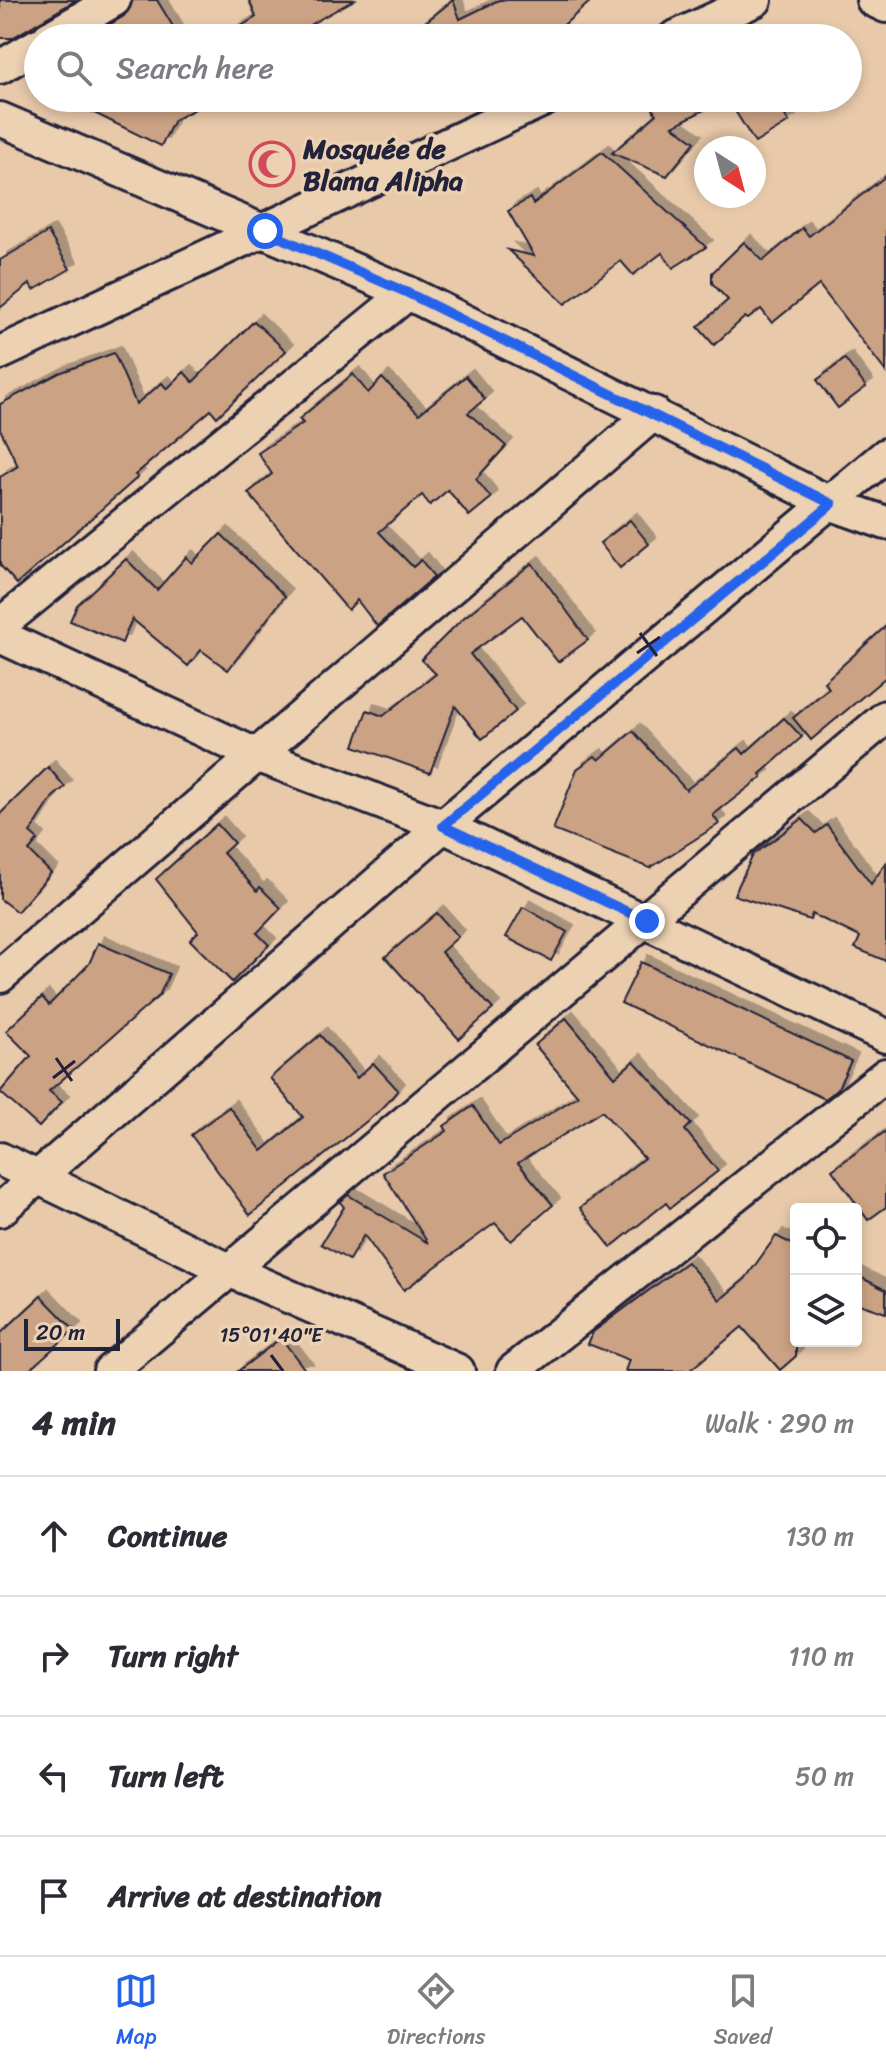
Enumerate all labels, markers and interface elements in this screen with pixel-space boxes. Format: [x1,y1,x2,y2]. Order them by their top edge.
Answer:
search box [24,24,862,112]
text: Search here [116,41,274,95]
icon: search [52,46,96,90]
place label: Mosquée de Blama Alipha [302,124,463,205]
north arrow [694,136,766,208]
mosque icon: Mosquée de Blama Alipha [248,140,296,188]
route start [247,213,283,249]
route end [629,903,665,939]
map controls [790,1203,862,1347]
button: locate [790,1203,862,1275]
button: layers [790,1275,862,1347]
text: 20 m [36,1313,85,1352]
scale bar [24,1315,120,1351]
text: 15°01'40"E [220,1318,324,1353]
text: 4 min [32,1393,116,1453]
text: Walk · 290 m [705,1400,854,1446]
text: Continue [108,1509,227,1563]
text: 130 m [785,1513,854,1559]
icon: ahead [32,1514,76,1558]
text: Turn right [108,1629,238,1683]
text: 110 m [789,1633,854,1679]
icon: right [32,1634,76,1678]
text: Turn left [108,1749,224,1803]
text: 50 m [795,1753,854,1799]
icon: left [32,1754,76,1798]
text: Arrive at destination [108,1869,382,1923]
icon: arrive [32,1874,76,1918]
tab: Map [114,1969,158,2056]
tab: Directions [387,1969,485,2056]
tab: Saved [714,1969,772,2056]

